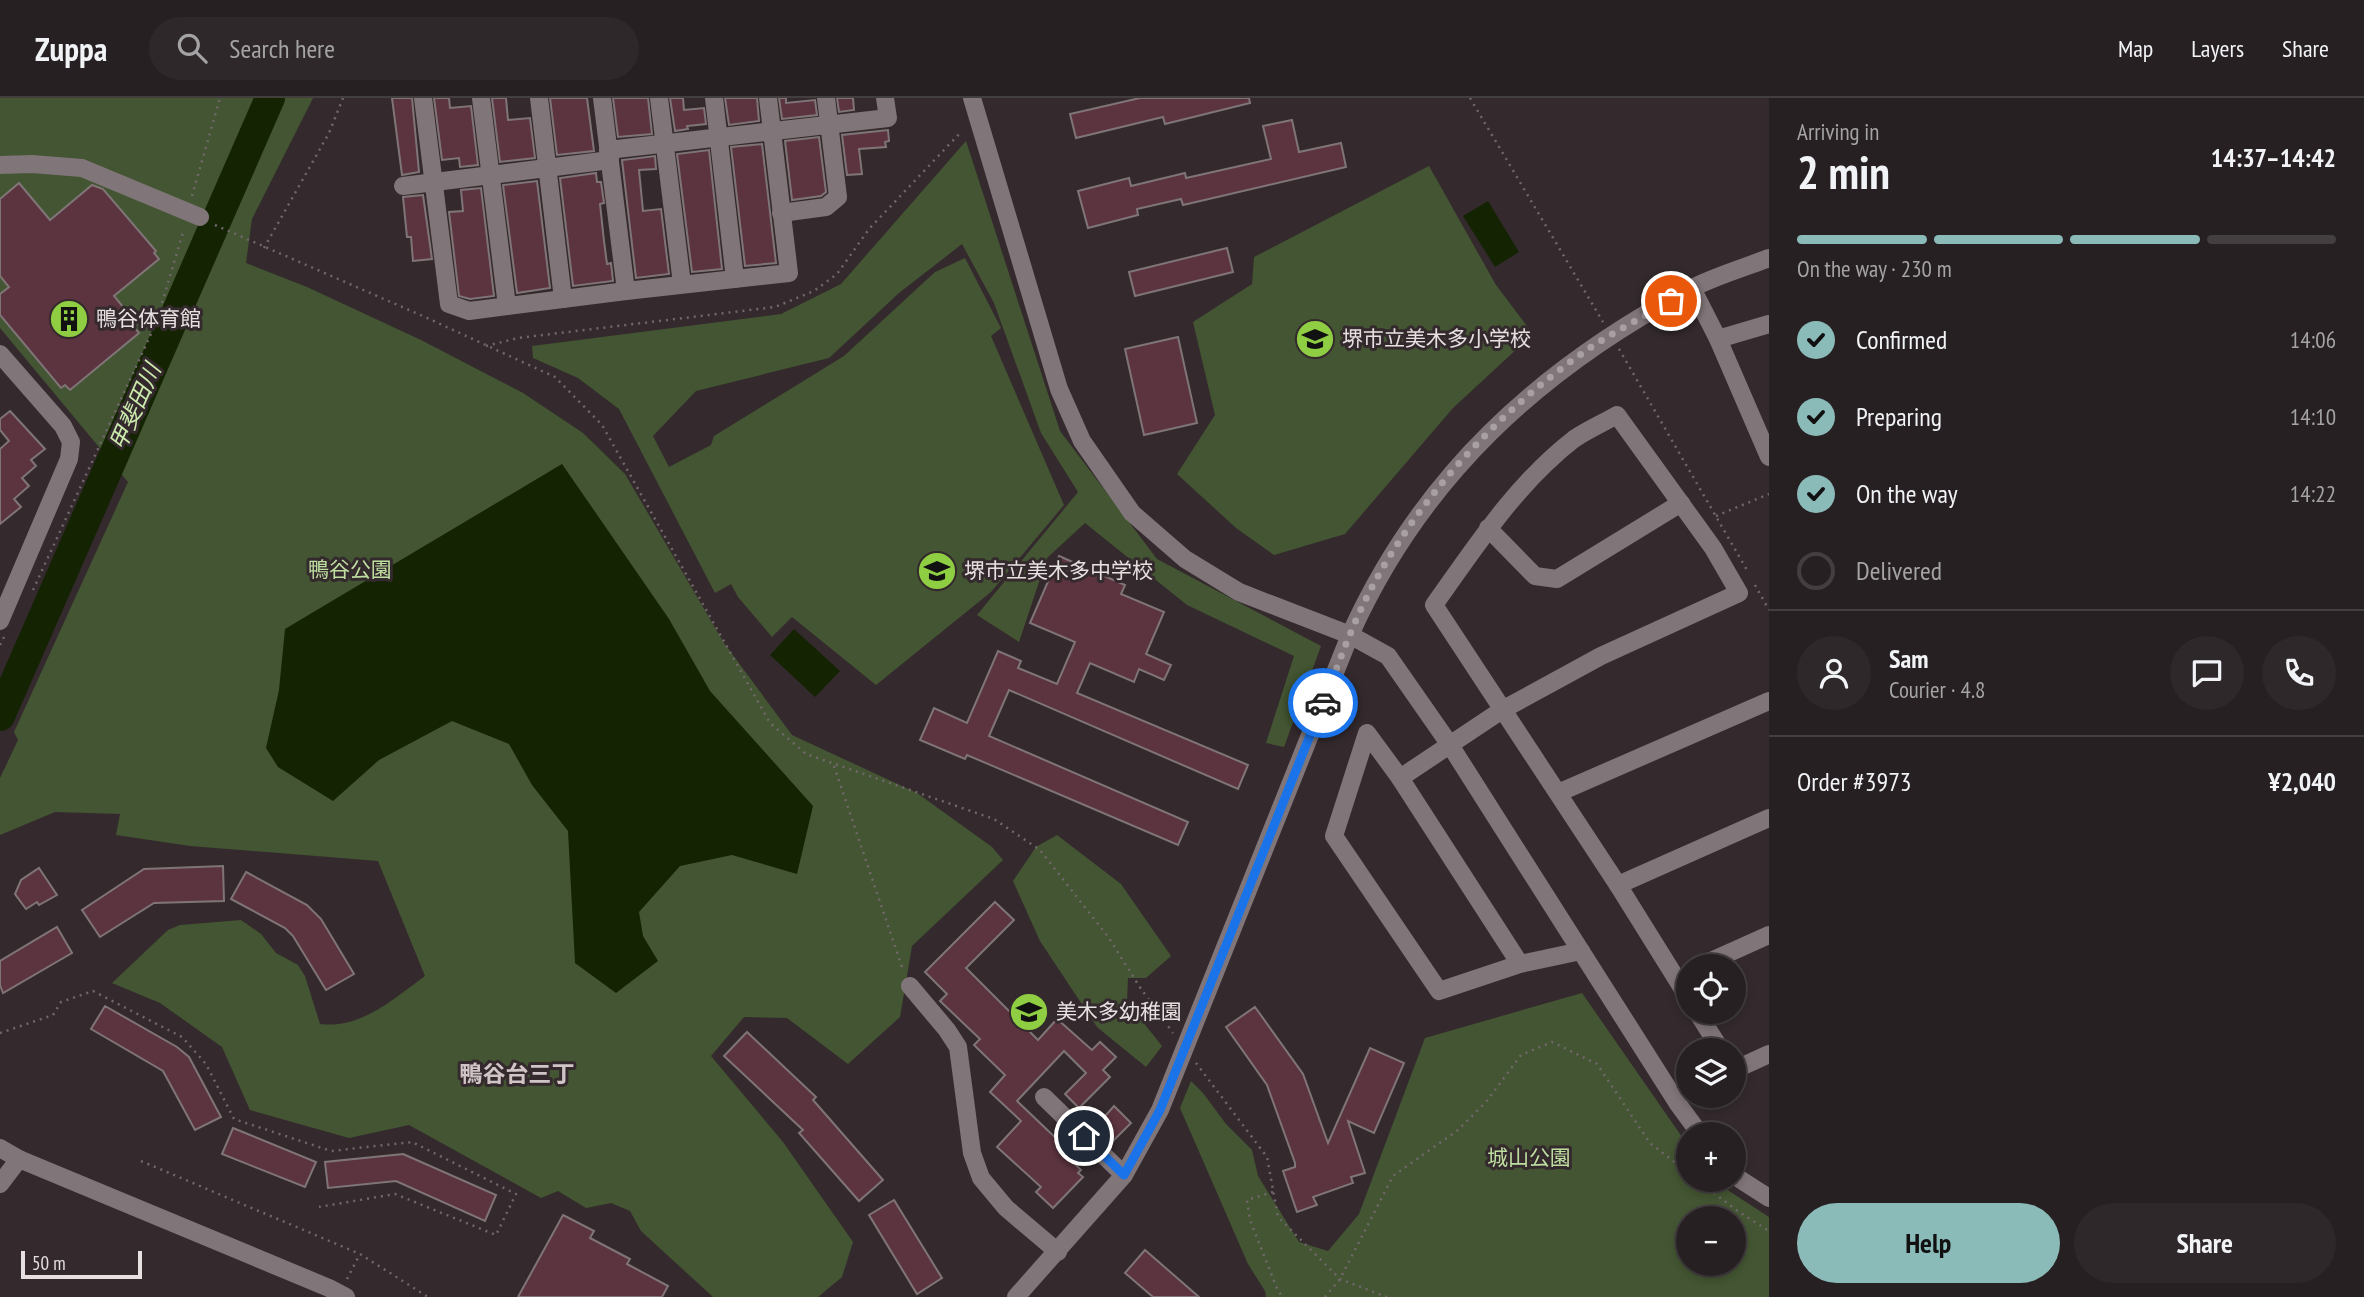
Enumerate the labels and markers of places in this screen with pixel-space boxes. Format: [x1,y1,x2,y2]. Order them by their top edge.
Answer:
pin [1641,271,1701,331]
building icon: 鴨谷体育館 [48,298,90,340]
place label: 鴨谷体育館 [96,305,201,332]
school or university icon: 堺市立美木多小学校 [1294,318,1336,360]
place label: 堺市立美木多小学校 [1342,325,1531,352]
school or university icon: 堺市立美木多中学校 [916,550,958,592]
place label: 堺市立美木多中学校 [964,557,1153,584]
school or university icon: 美木多幼稚園 [1008,991,1050,1033]
place label: 美木多幼稚園 [1056,998,1182,1025]
pin [1054,1106,1114,1166]

